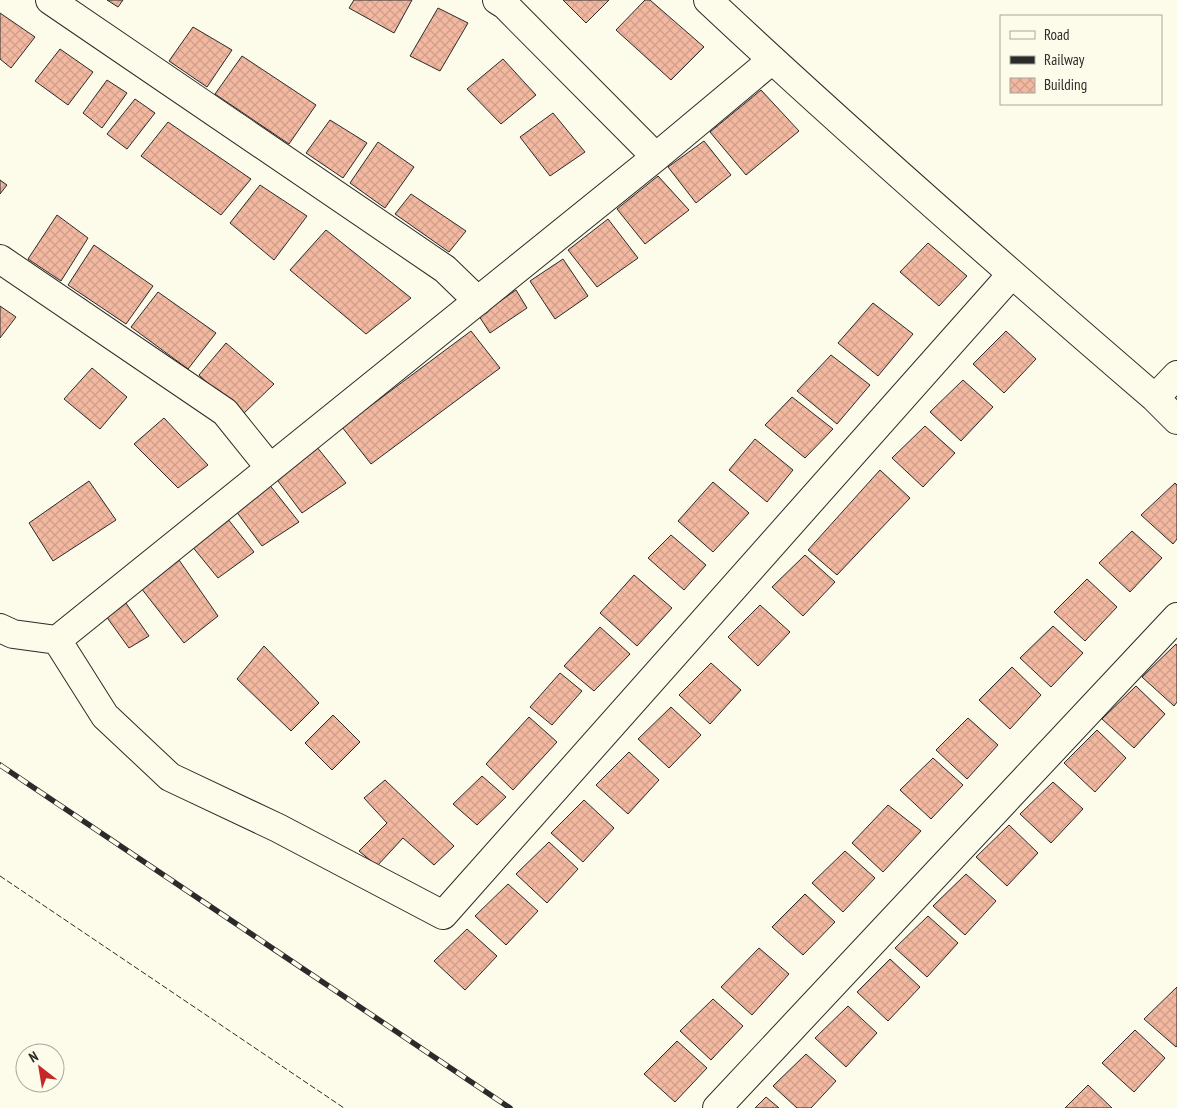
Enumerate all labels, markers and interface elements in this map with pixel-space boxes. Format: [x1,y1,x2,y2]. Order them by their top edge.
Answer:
legend [1000,15,1162,105]
text: Road [1044,25,1070,44]
text: Railway [1044,50,1085,69]
text: Building [1044,75,1087,94]
north arrow [15,1043,65,1093]
text: N [25,1047,41,1067]

